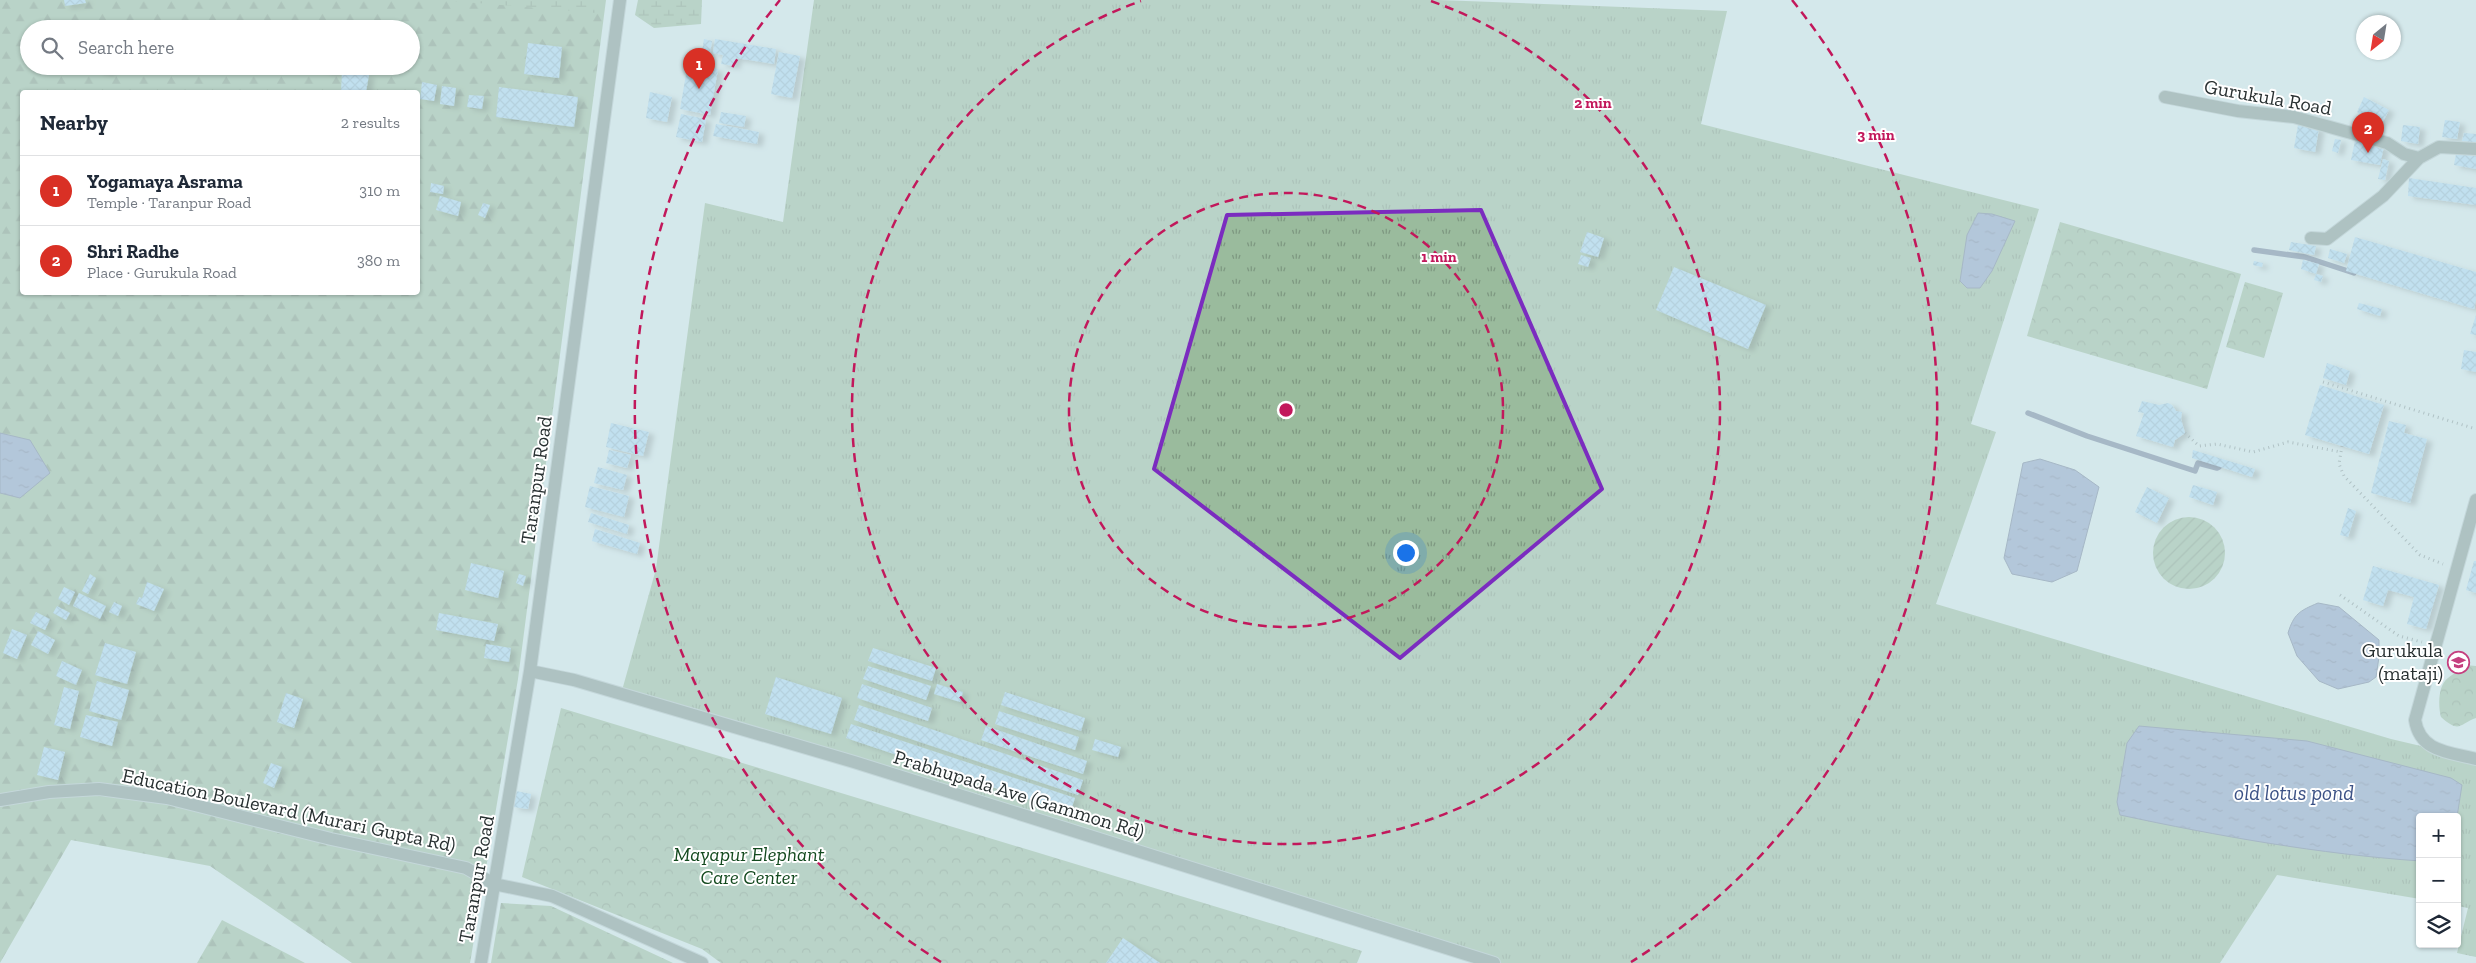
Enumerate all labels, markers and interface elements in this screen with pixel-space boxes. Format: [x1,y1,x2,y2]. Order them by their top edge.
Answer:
north arrow [2356,15,2401,60]
search box [20,20,420,75]
icon: search [38,34,66,62]
text: Search here [78,36,174,59]
pin: 1 [683,48,715,89]
street label: Gurukula Road [2202,74,2334,120]
text: 2 min [1574,94,1612,112]
text: Nearby [40,110,108,135]
pin: 2 [2352,112,2384,153]
text: 2 results [341,113,400,132]
text: 3 min [1857,126,1895,144]
text: Yogamaya Asrama [87,170,243,193]
text: 1 [53,181,59,200]
text: 310 m [359,181,400,200]
text: Temple · Taranpur Road [87,193,251,212]
text: Shri Radhe [87,240,179,263]
text: 1 min [1421,248,1457,266]
text: 2 [52,251,60,270]
text: 380 m [357,251,400,270]
text: Place · Gurukula Road [87,263,237,282]
centre of rings [1277,401,1295,419]
street label: Taranpur Road [515,415,557,545]
your location [1393,540,1419,566]
place label: Gurukula (mataji) [2362,638,2443,685]
school or university icon: Gurukula (mataji) [2447,650,2471,674]
street label: Prabhupada Ave (Gammon Rd) [891,744,1147,844]
street label: Education Boulevard (Murari Gupta Rd) [120,763,458,857]
water label: old lotus pond [2234,780,2354,805]
street label: Taranpur Road [453,813,499,945]
map controls [2416,813,2461,948]
button: + [2416,813,2461,858]
park label: Mayapur Elephant Care Center [673,842,825,889]
button: − [2416,858,2461,903]
button: layers [2416,903,2461,948]

